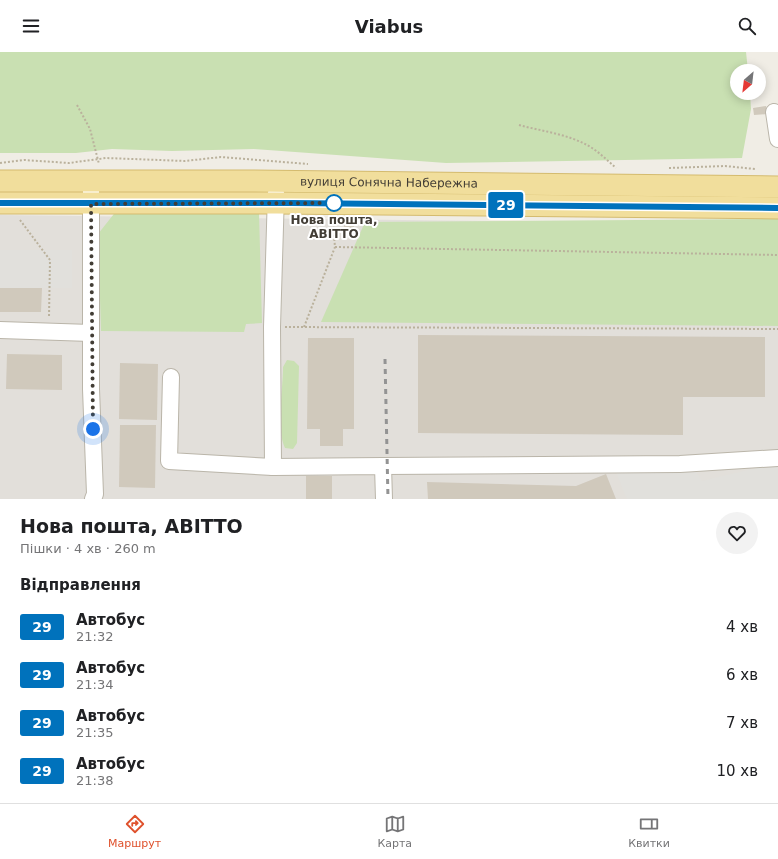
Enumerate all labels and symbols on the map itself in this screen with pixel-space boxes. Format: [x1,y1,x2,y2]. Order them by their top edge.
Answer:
north arrow [730,64,766,100]
street label: вулиця Сонячна Набережна [300,175,478,191]
line badge: 29 [488,192,524,218]
marker: Нова пошта, АВІТТО [325,194,343,212]
place label: Нова пошта, АВІТТО [290,213,378,241]
your location [83,419,103,439]

